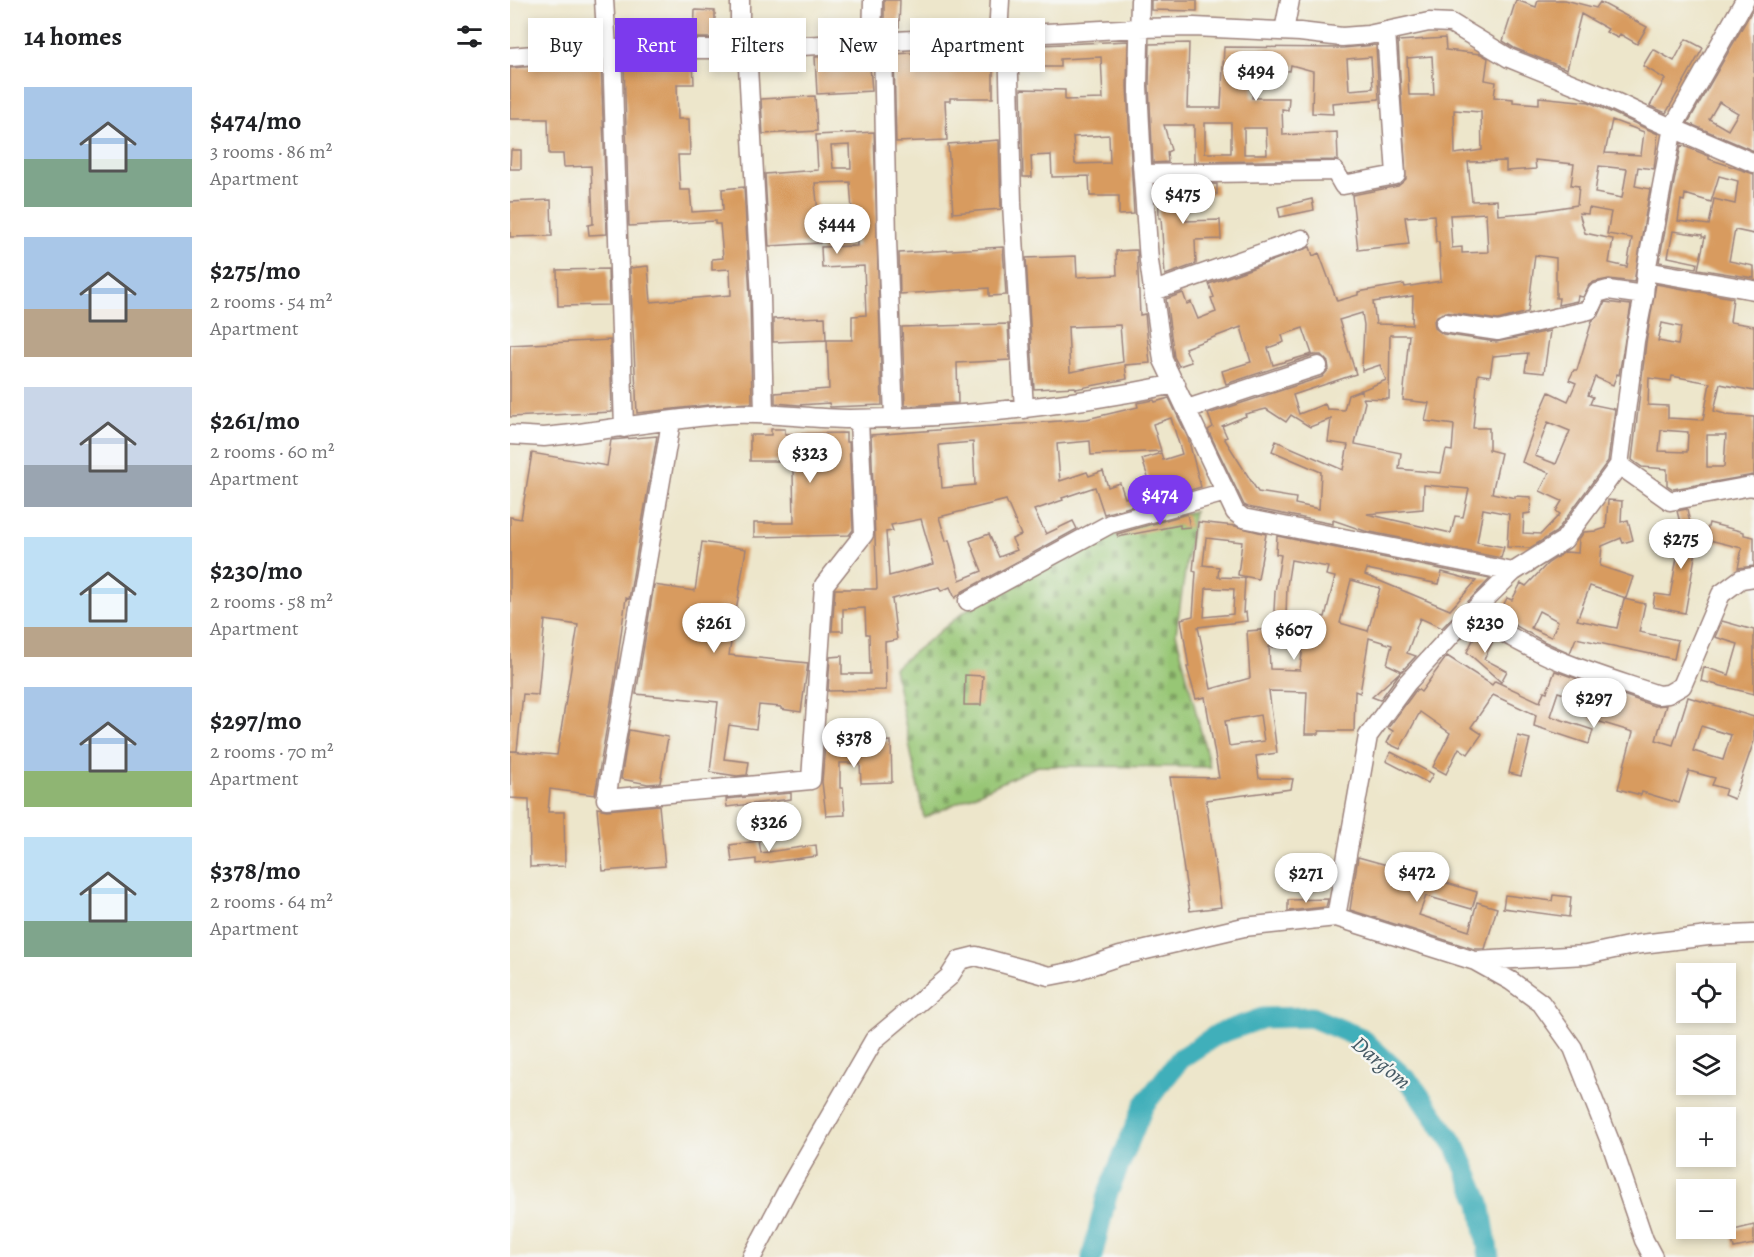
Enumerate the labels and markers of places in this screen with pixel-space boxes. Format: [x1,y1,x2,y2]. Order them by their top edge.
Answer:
pin: $494 [1220,51,1292,102]
pin: $475 [1147,174,1219,225]
pin: $444 [801,204,873,255]
pin: $323 [774,433,846,484]
pin: $474 [1124,475,1196,526]
pin: $275 [1645,519,1717,570]
pin: $261 [678,603,750,654]
pin: $230 [1449,603,1521,654]
pin: $607 [1258,610,1330,661]
pin: $297 [1558,678,1630,729]
pin: $378 [818,718,890,769]
pin: $326 [733,802,805,853]
pin: $472 [1381,852,1453,903]
pin: $271 [1270,853,1342,904]

